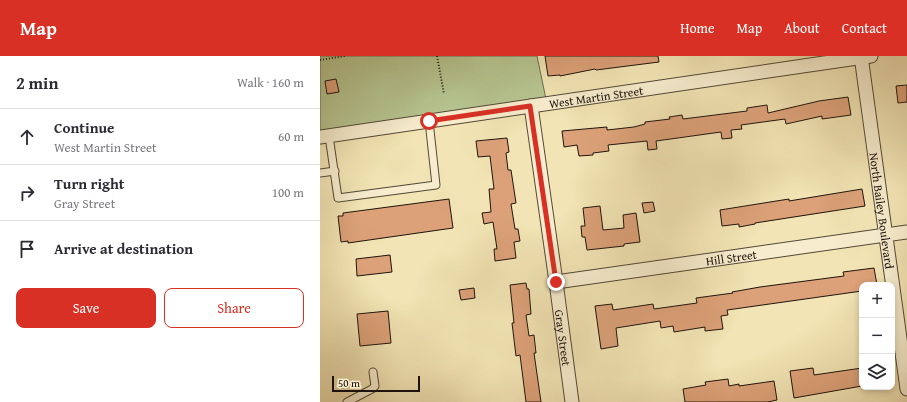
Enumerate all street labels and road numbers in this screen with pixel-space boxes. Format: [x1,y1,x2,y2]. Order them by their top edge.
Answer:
street label: West Martin Street [548,81,645,112]
street label: North Bailey Boulevard [866,151,899,270]
street label: Hill Street [705,245,758,269]
street label: Gray Street [551,309,576,368]

